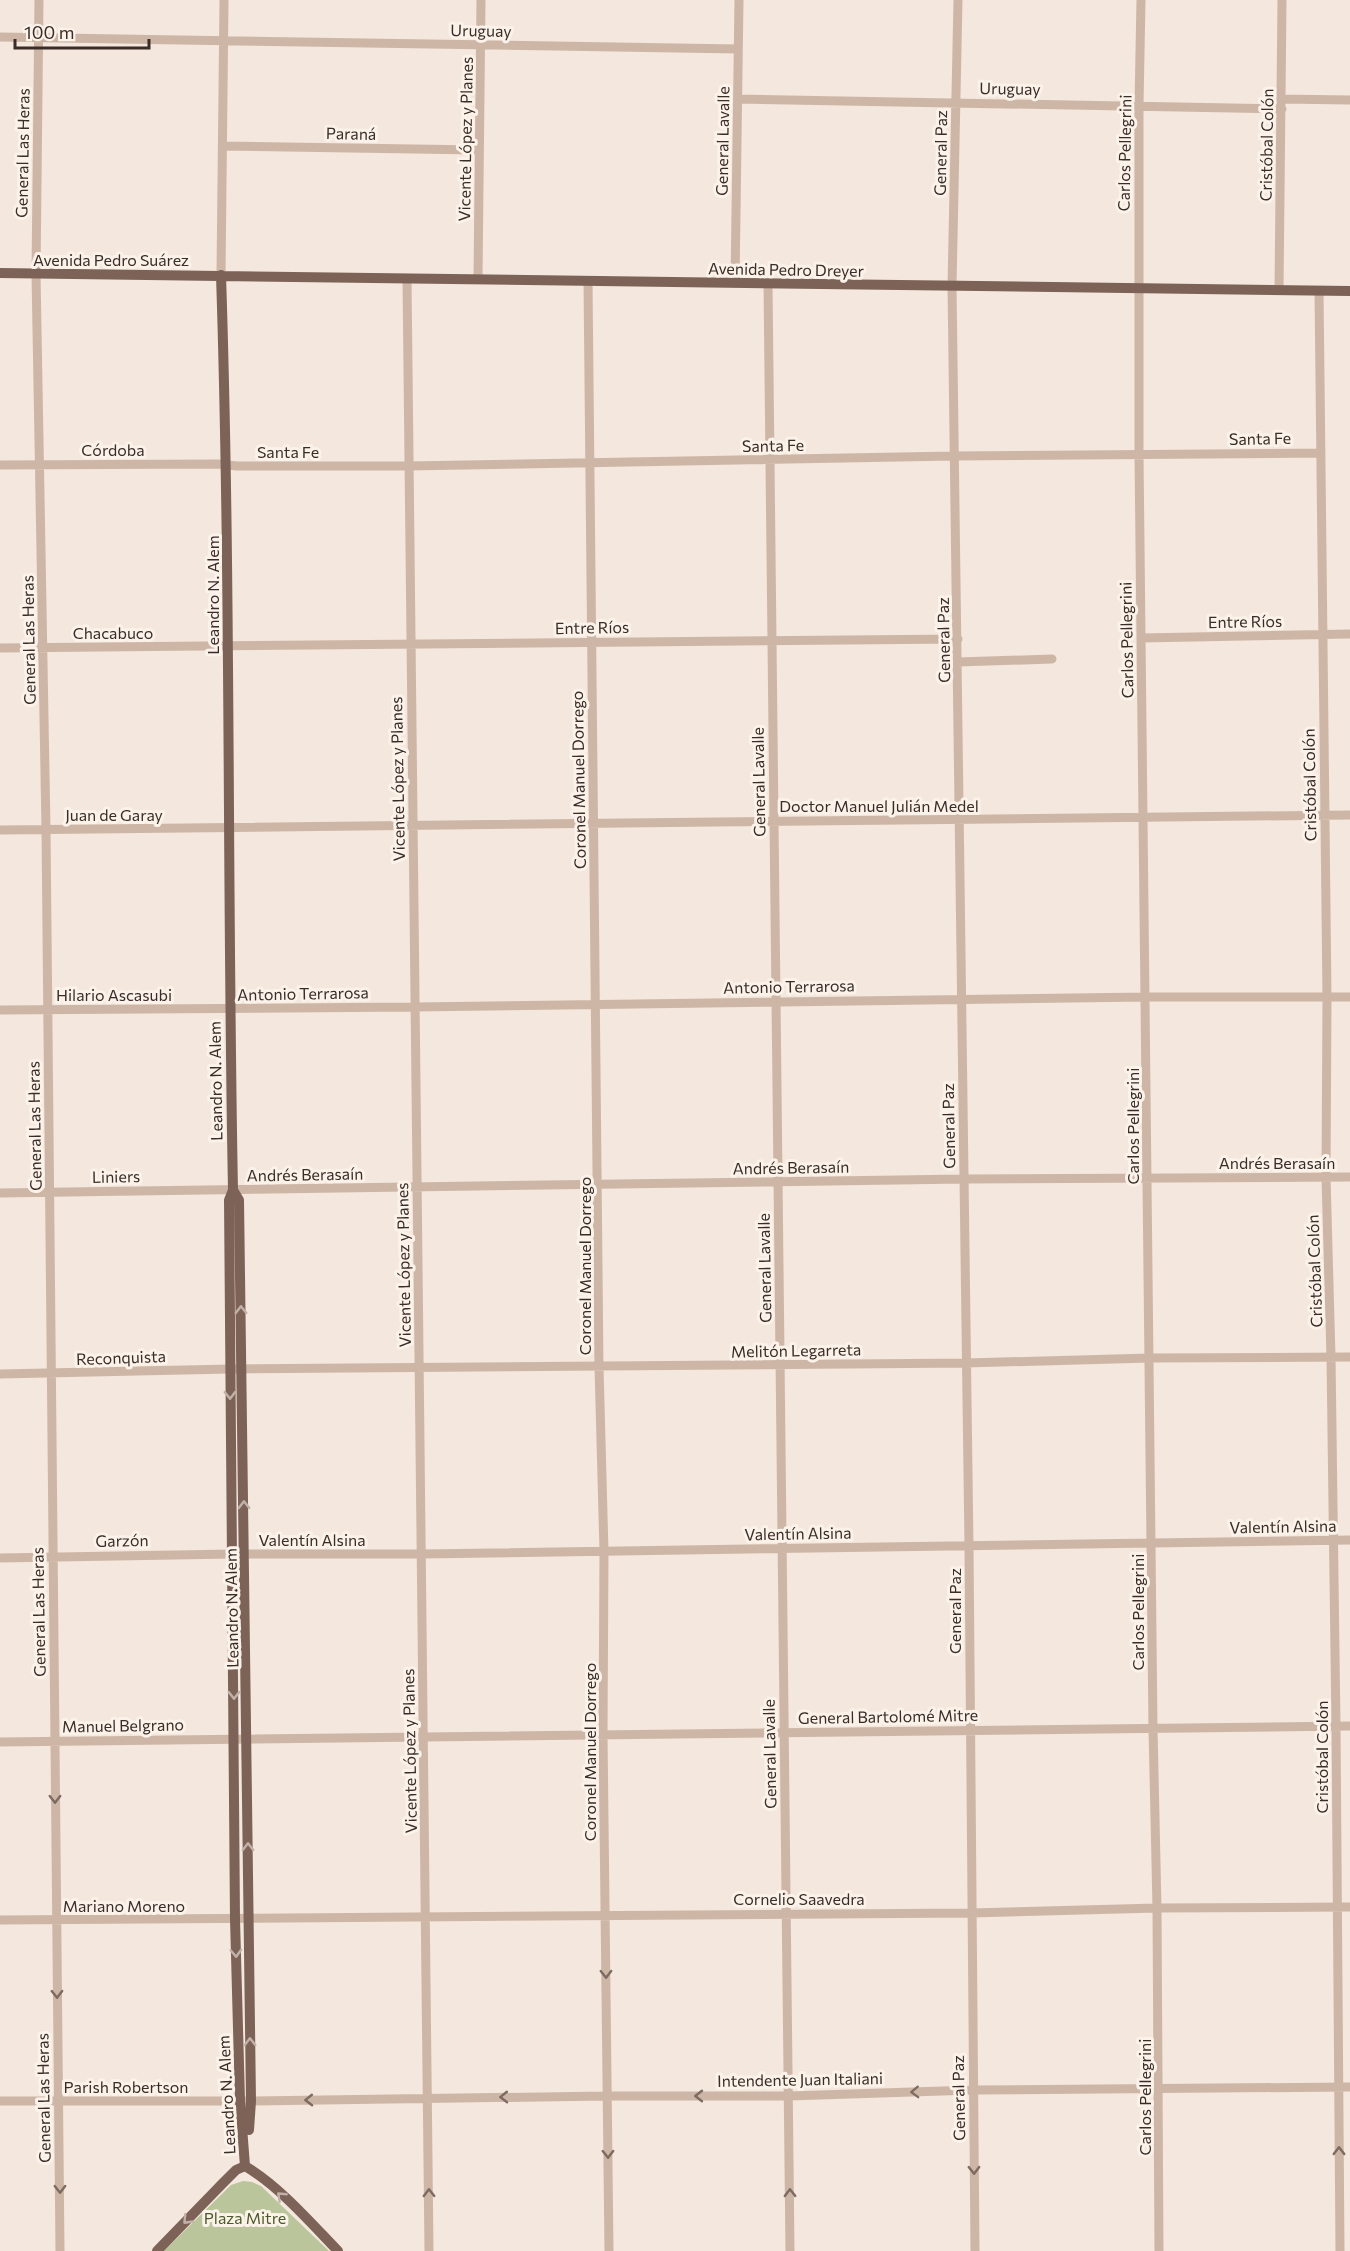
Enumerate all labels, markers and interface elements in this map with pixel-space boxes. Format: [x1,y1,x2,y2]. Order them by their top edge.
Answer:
scale bar [15,12,148,50]
street label: Uruguay [450,20,512,40]
text: 100 m [24,21,74,43]
street label: Vicente López y Planes [454,56,476,222]
street label: Uruguay [979,78,1041,98]
street label: General Lavalle [712,86,732,196]
street label: General Las Heras [11,88,33,218]
street label: Cristóbal Colón [1256,88,1276,202]
street label: Carlos Pellegrini [1113,94,1135,212]
street label: General Paz [930,110,950,196]
street label: Paraná [326,123,376,143]
street label: Avenida Pedro Suárez [33,250,189,269]
street label: Avenida Pedro Dreyer [708,258,865,280]
street label: Santa Fe [1229,428,1291,448]
street label: Santa Fe [742,435,804,455]
street label: Córdoba [81,440,145,459]
street label: Santa Fe [257,442,319,461]
street label: Leandro N. Alem [203,535,222,655]
street label: General Las Heras [17,575,39,705]
street label: Carlos Pellegrini [1115,581,1137,699]
street label: General Paz [933,597,953,683]
street label: Entre Ríos [1208,611,1282,631]
street label: Entre Ríos [555,617,629,637]
street label: Chacabuco [73,623,153,642]
street label: Coronel Manuel Dorrego [567,691,589,869]
street label: Vicente López y Planes [386,696,408,862]
street label: General Lavalle [748,727,768,837]
street label: Cristóbal Colón [1299,728,1319,842]
street label: Doctor Manuel Julián Medel [779,796,979,815]
street label: Juan de Garay [65,805,163,824]
street label: Antonio Terrarosa [723,975,855,997]
street label: Antonio Terrarosa [237,982,369,1004]
street label: Hilario Ascasubi [56,985,172,1004]
street label: Leandro N. Alem [204,1021,226,1141]
street label: General Las Heras [23,1061,45,1191]
street label: Carlos Pellegrini [1123,1068,1142,1184]
street label: General Paz [938,1083,958,1169]
street label: Andrés Berasaín [1219,1153,1335,1172]
street label: Andrés Berasaín [733,1156,849,1178]
street label: Andrés Berasaín [247,1163,363,1185]
street label: Liniers [92,1166,140,1186]
street label: Coronel Manuel Dorrego [575,1177,594,1355]
street label: Vicente López y Planes [392,1182,414,1348]
street label: General Lavalle [754,1213,774,1323]
street label: Cristóbal Colón [1303,1214,1325,1328]
one-way arrow [235,1306,247,1315]
street label: Melitón Legarreta [731,1339,861,1361]
street label: Reconquista [76,1346,166,1368]
one-way arrow [224,1391,236,1400]
one-way arrow [238,1501,251,1510]
street label: Valentín Alsina [1229,1516,1337,1536]
street label: Valentín Alsina [744,1523,852,1543]
street label: Garzón [95,1530,149,1550]
street label: Valentín Alsina [258,1530,366,1549]
street label: General Las Heras [27,1547,49,1677]
street label: Leandro N. Alem [220,1548,242,1668]
street label: Carlos Pellegrini [1128,1554,1147,1670]
street label: General Paz [945,1568,964,1654]
street label: Coronel Manuel Dorrego [580,1663,599,1841]
street label: Vicente López y Planes [398,1668,420,1834]
one-way arrow [228,1691,240,1700]
street label: General Lavalle [759,1699,779,1809]
street label: Cristóbal Colón [1312,1701,1331,1813]
street label: General Bartolomé Mitre [798,1705,978,1727]
street label: Manuel Belgrano [62,1714,184,1736]
one-way arrow [49,1795,61,1804]
one-way arrow [242,1843,254,1852]
street label: Cornelio Saavedra [733,1889,865,1908]
street label: Mariano Moreno [63,1896,185,1915]
one-way arrow [230,1949,242,1958]
one-way arrow [600,1969,612,1978]
one-way arrow [51,1990,63,1999]
street label: General Las Heras [32,2033,54,2163]
street label: Leandro N. Alem [213,2035,239,2155]
one-way arrow [244,2038,256,2047]
street label: Carlos Pellegrini [1135,2039,1154,2155]
street label: General Paz [948,2055,968,2141]
street label: Intendente Juan Italiani [717,2068,883,2090]
street label: Parish Robertson [63,2077,189,2096]
one-way arrow [910,2086,919,2099]
one-way arrow [694,2090,703,2102]
one-way arrow [499,2091,508,2103]
one-way arrow [304,2094,313,2106]
one-way arrow [1333,2146,1345,2155]
one-way arrow [602,2150,614,2159]
one-way arrow [968,2165,980,2174]
one-way arrow [53,2185,66,2194]
one-way arrow [423,2188,435,2197]
one-way arrow [784,2188,796,2197]
one-way arrow [278,2192,289,2203]
park label: Plaza Mitre [204,2208,286,2227]
one-way arrow [183,2213,194,2223]

